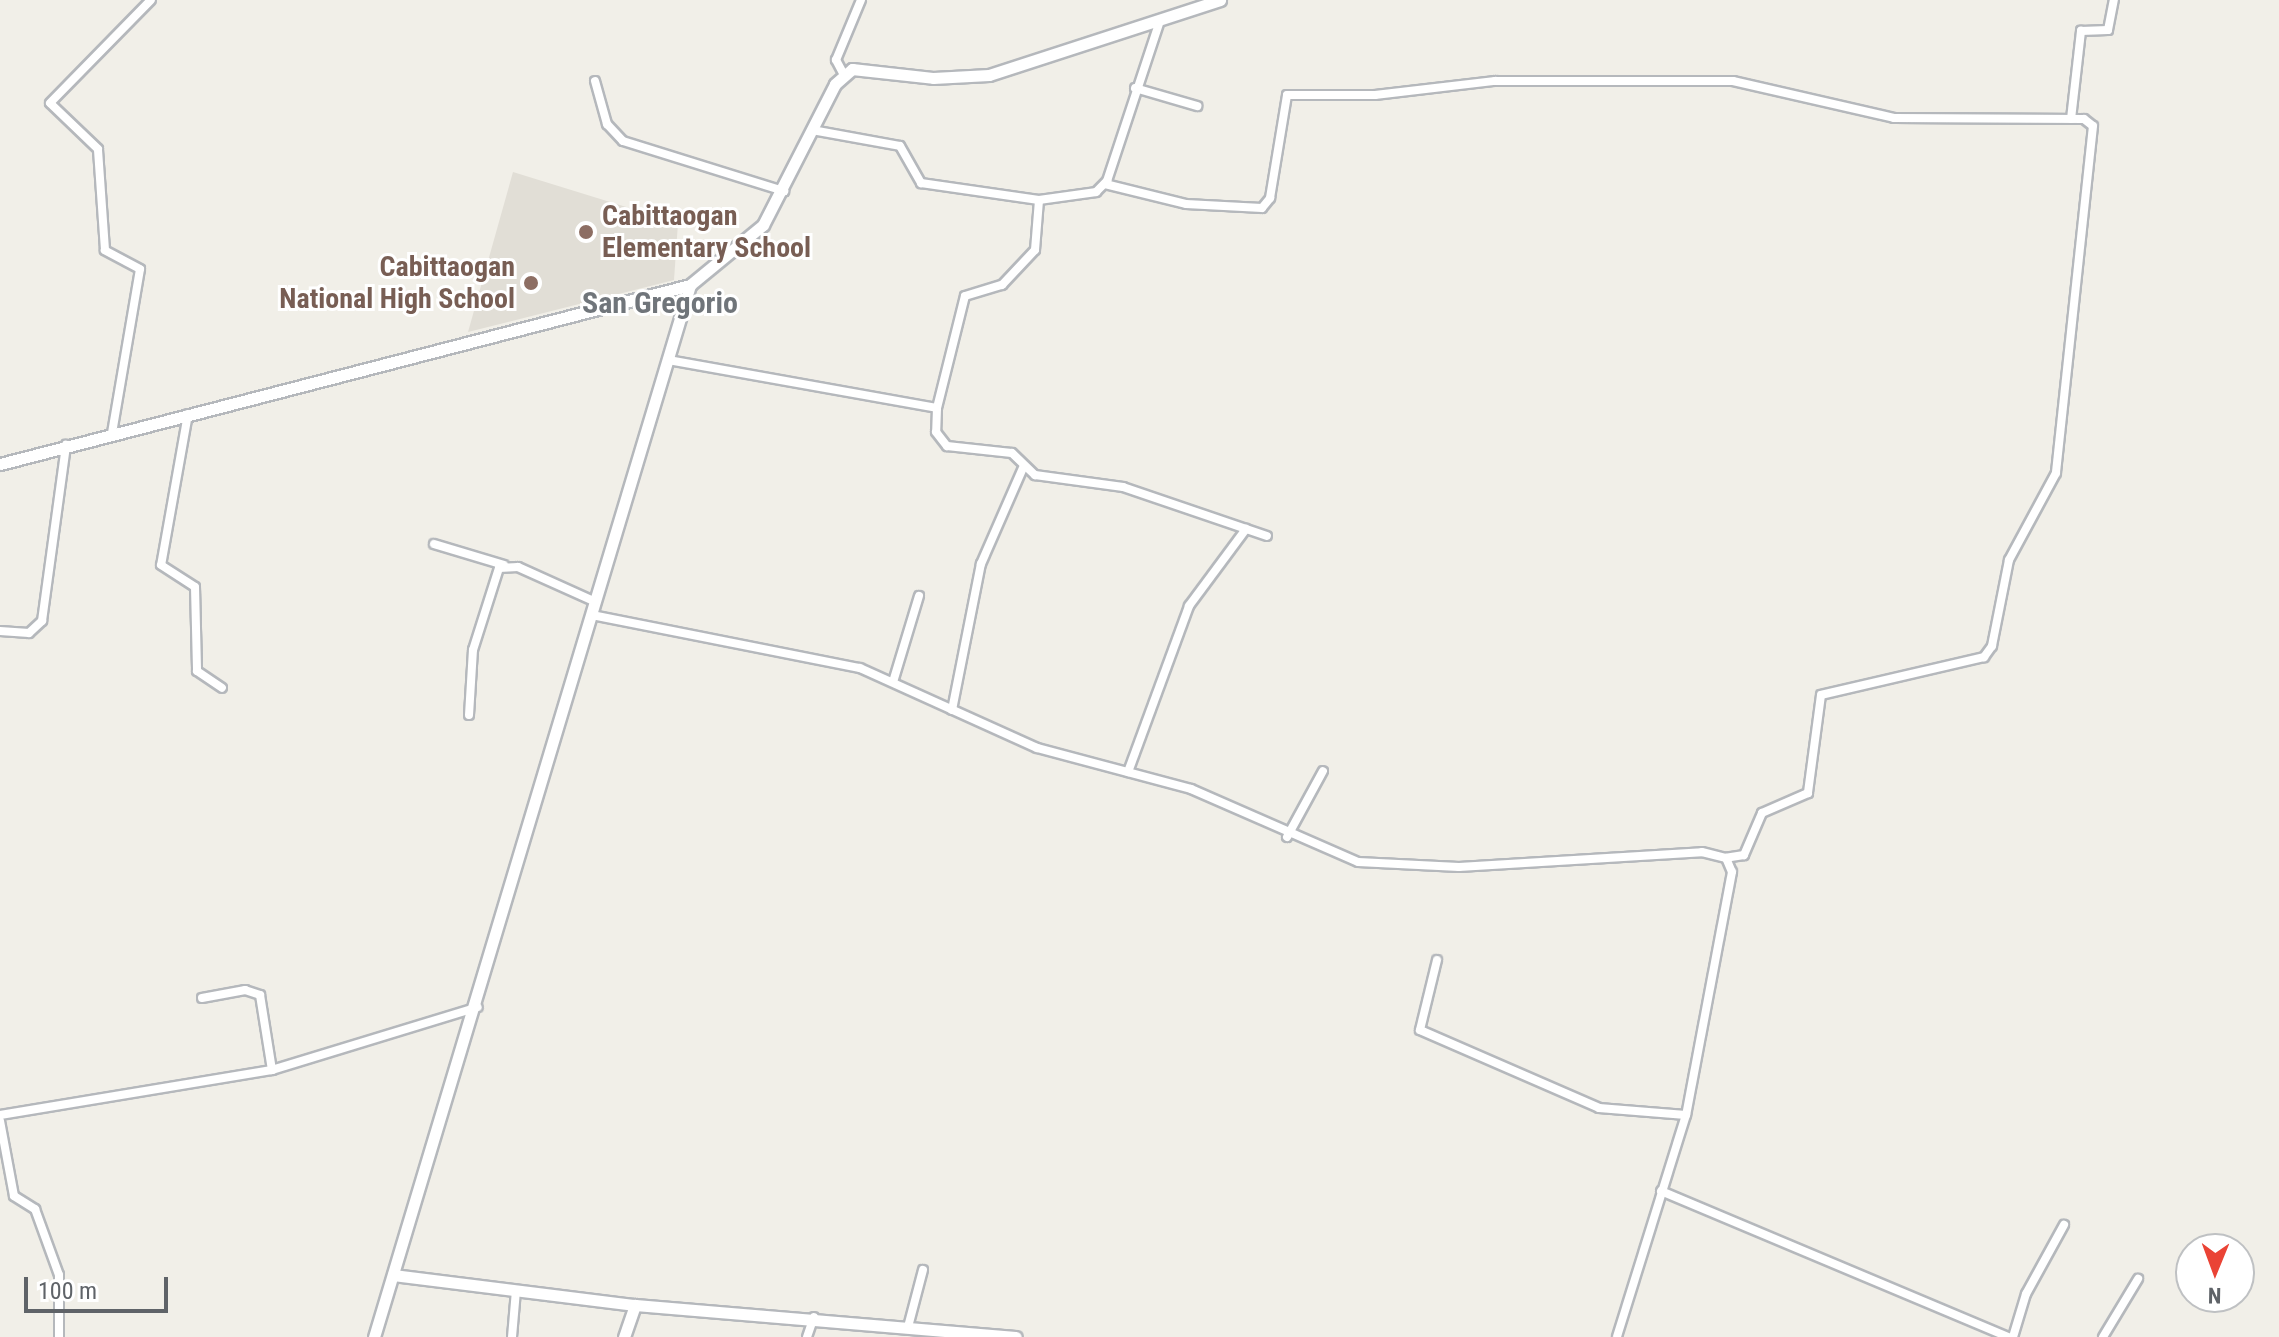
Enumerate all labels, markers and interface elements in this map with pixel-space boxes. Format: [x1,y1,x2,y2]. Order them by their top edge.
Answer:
place label: Cabittaogan Elementary School [602,199,811,265]
marker: Cabittaogan Elementary School [577,223,595,241]
place label: Cabittaogan National High School [279,250,515,316]
marker: Cabittaogan National High School [522,274,540,292]
district label: San Gregorio [582,285,738,321]
north arrow [2175,1233,2255,1313]
scale bar [28,1261,172,1311]
text: 100 m [38,1277,97,1305]
text: N [2208,1283,2222,1308]

